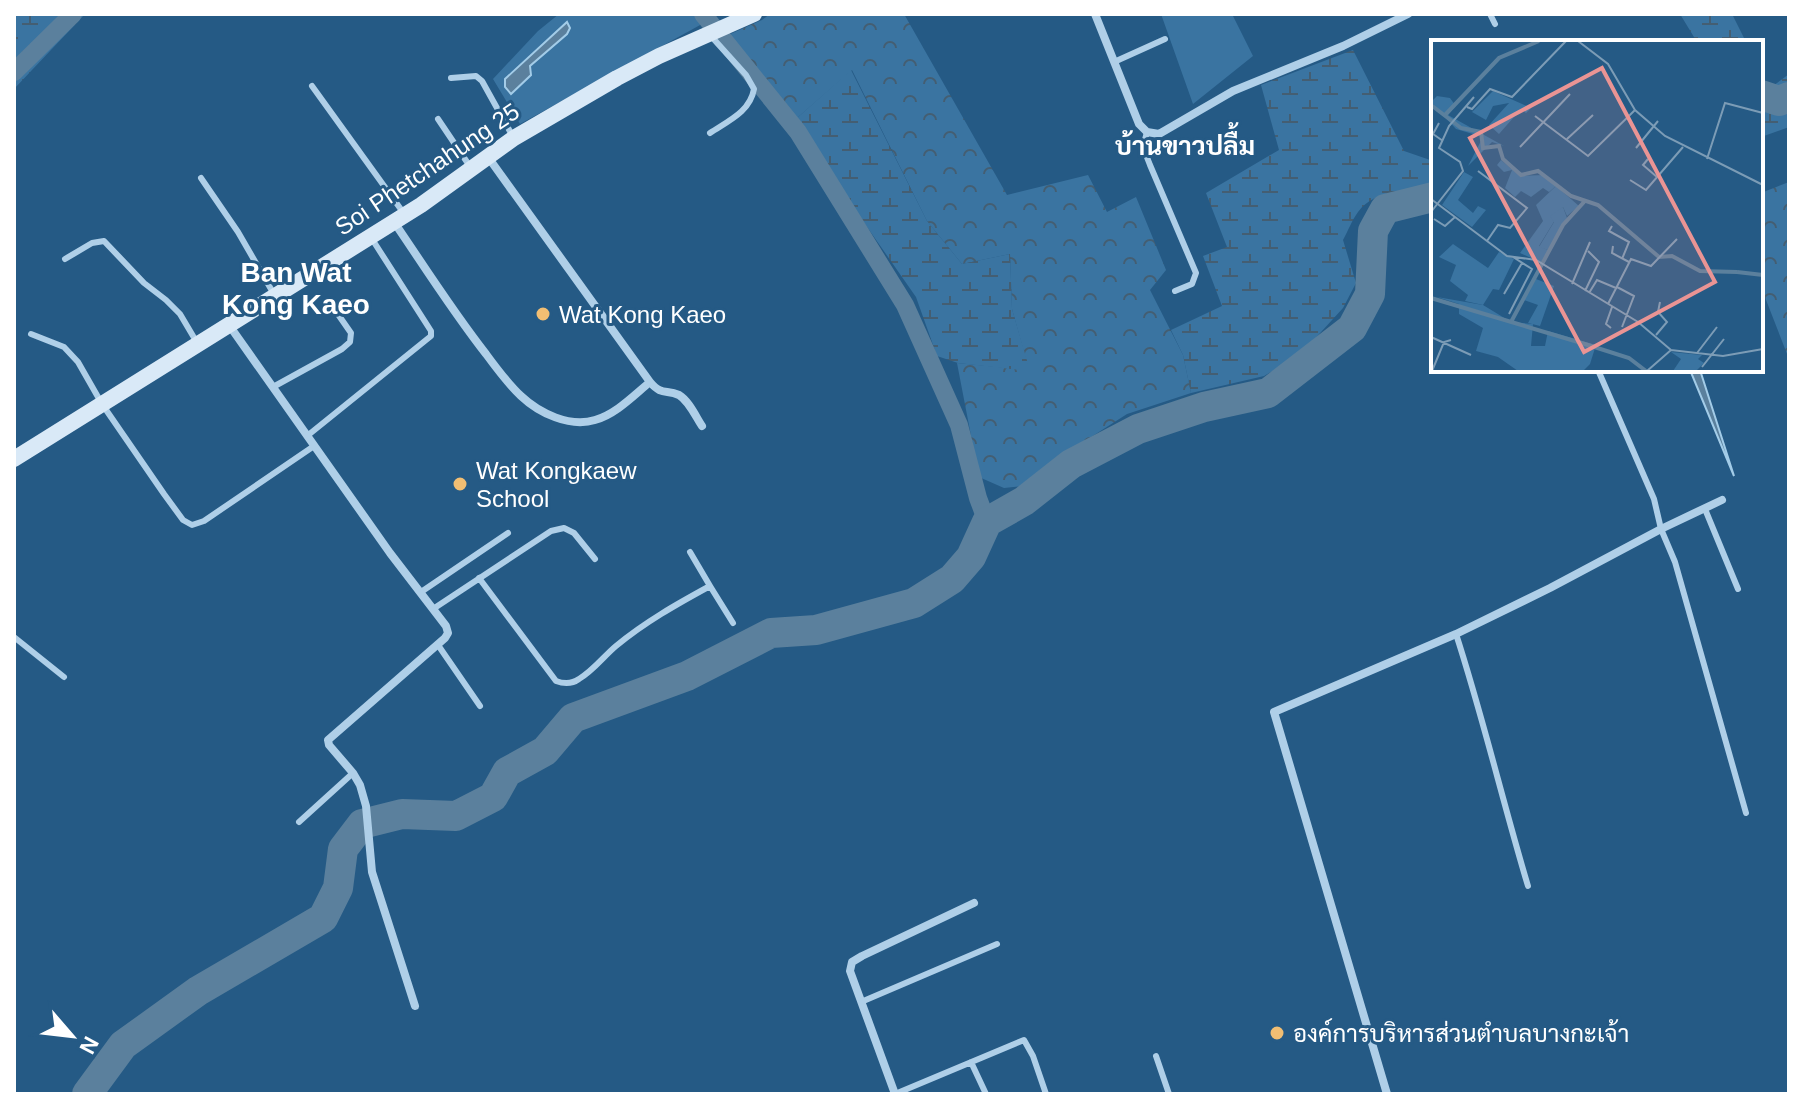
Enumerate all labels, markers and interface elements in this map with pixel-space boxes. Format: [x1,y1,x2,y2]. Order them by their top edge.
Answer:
inset map [1431,40,1763,372]
street label: Soi Phetchahung 25 [330,97,524,241]
district label: บ้านขาวปลื้ม [1115,121,1255,161]
district label: Ban Wat Kong Kaeo [222,257,370,320]
place label: Wat Kong Kaeo [559,301,726,328]
marker: Wat Kong Kaeo [534,305,552,323]
place label: Wat Kongkaew School [476,457,637,512]
marker: Wat Kongkaew School [451,475,469,493]
north arrow [32,996,112,1076]
place label: องค์การบริหารส่วนตำบลบางกะเจ้า [1293,1018,1629,1047]
marker: องค์การบริหารส่วนตำบลบางกะเจ้า [1268,1024,1286,1042]
text: N [74,1032,104,1058]

